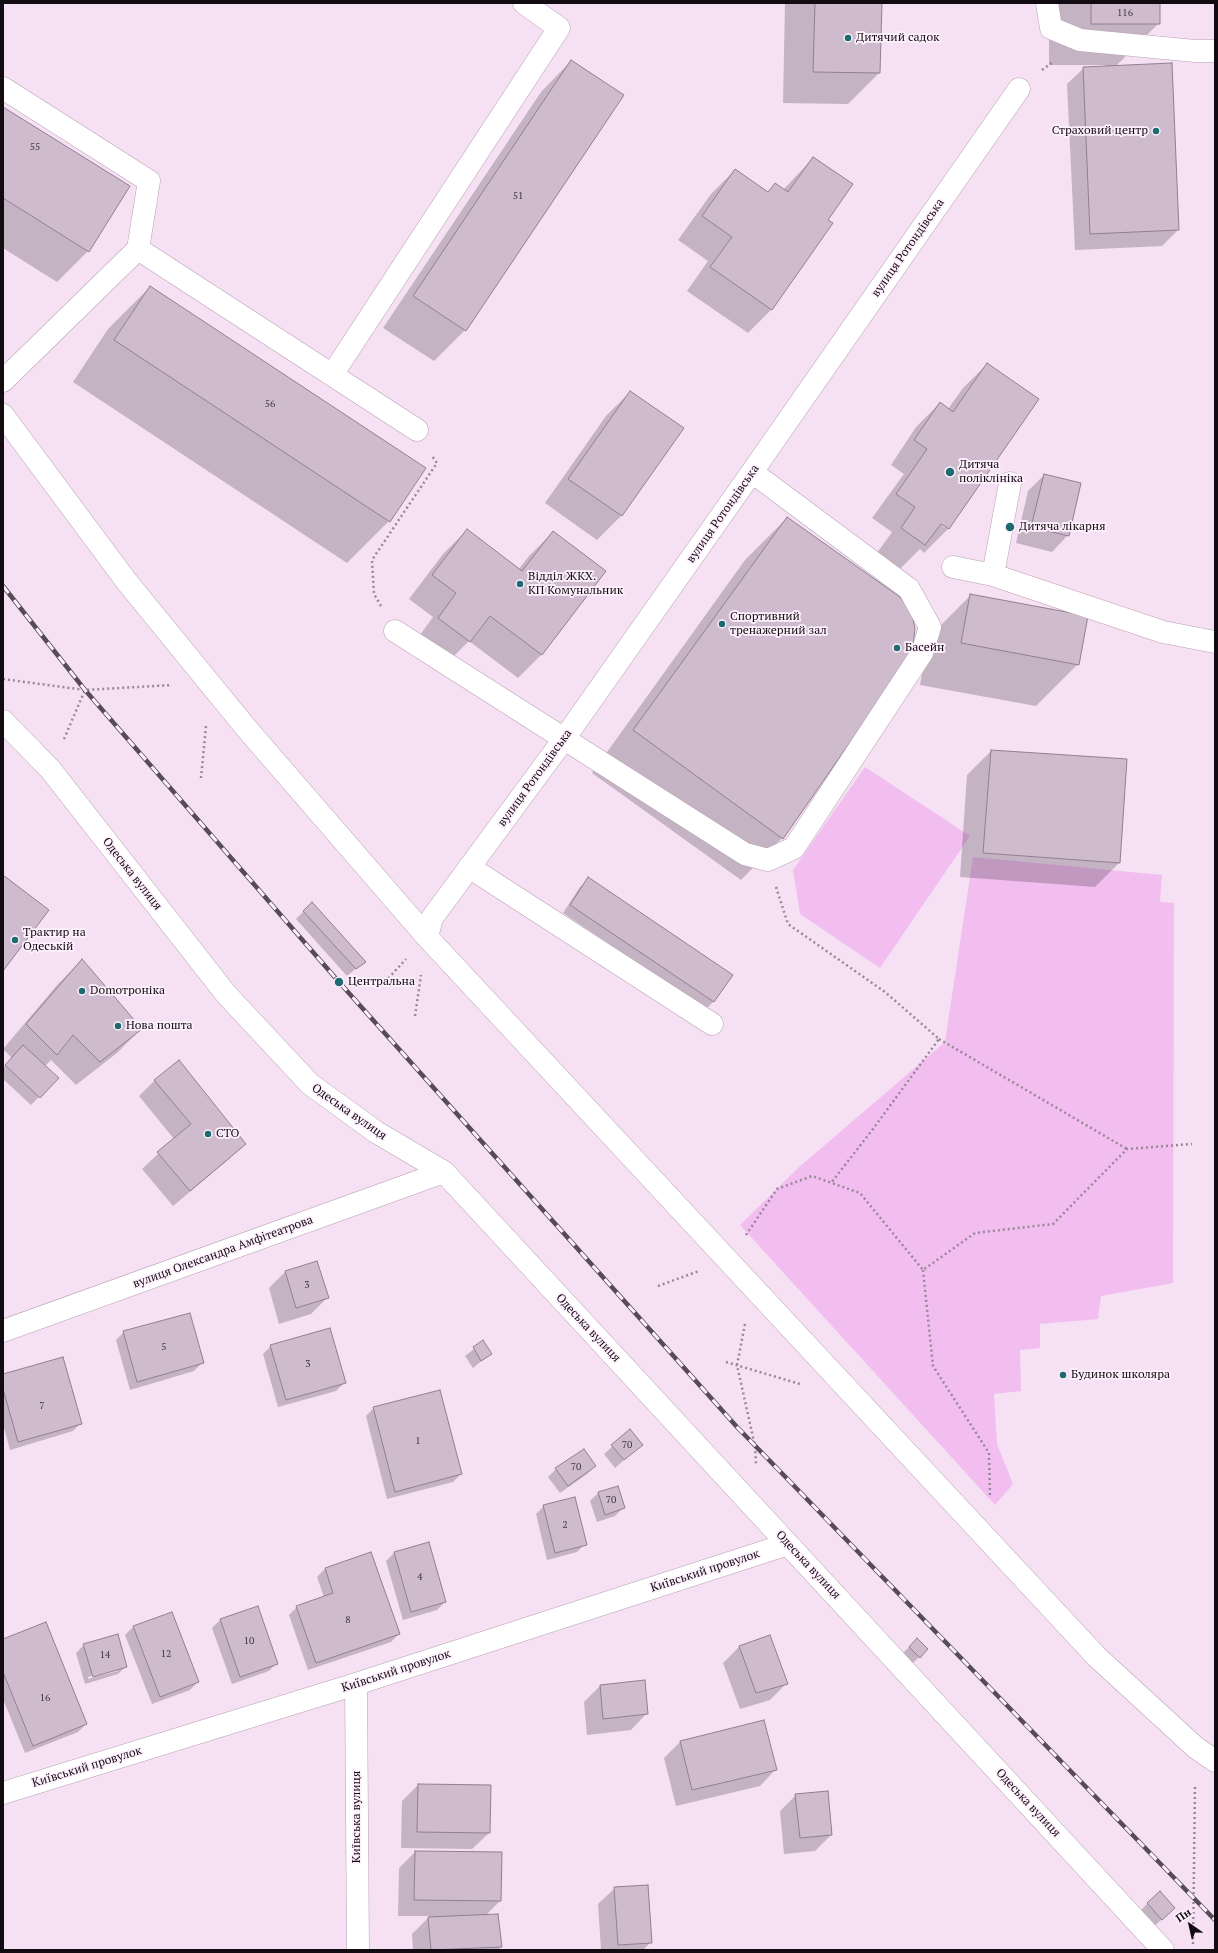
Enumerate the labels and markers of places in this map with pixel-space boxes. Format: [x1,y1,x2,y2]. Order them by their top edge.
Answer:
place label: Дитячий садок [856,31,940,45]
marker: Дитячий садок [843,33,853,43]
place label: Страховий центр [1052,124,1148,138]
marker: Страховий центр [1151,126,1161,136]
place label: Дитяча поліклініка [959,458,1023,486]
marker: Дитяча поліклініка [944,466,956,478]
place label: Дитяча лікарня [1019,520,1106,534]
marker: Дитяча лікарня [1004,521,1016,533]
place label: Відділ ЖКХ. КП Комунальник [528,570,623,598]
marker: Відділ ЖКХ. КП Комунальник [515,579,525,589]
place label: Спортивний тренажерний зал [730,610,827,638]
marker: Спортивний тренажерний зал [717,619,727,629]
place label: Басейн [905,641,944,655]
marker: Басейн [892,643,902,653]
place label: Трактир на Одеській [23,926,86,954]
marker: Трактир на Одеській [10,935,20,945]
place label: Центральна [348,975,415,989]
marker: Центральна [333,976,345,988]
place label: Domoтроніка [90,984,165,998]
marker: Domoтроніка [77,986,87,996]
place label: Нова пошта [126,1019,193,1033]
marker: Нова пошта [113,1021,123,1031]
place label: СТО [216,1127,239,1141]
marker: СТО [203,1129,213,1139]
place label: Будинок школяра [1071,1368,1170,1382]
marker: Будинок школяра [1058,1370,1068,1380]

